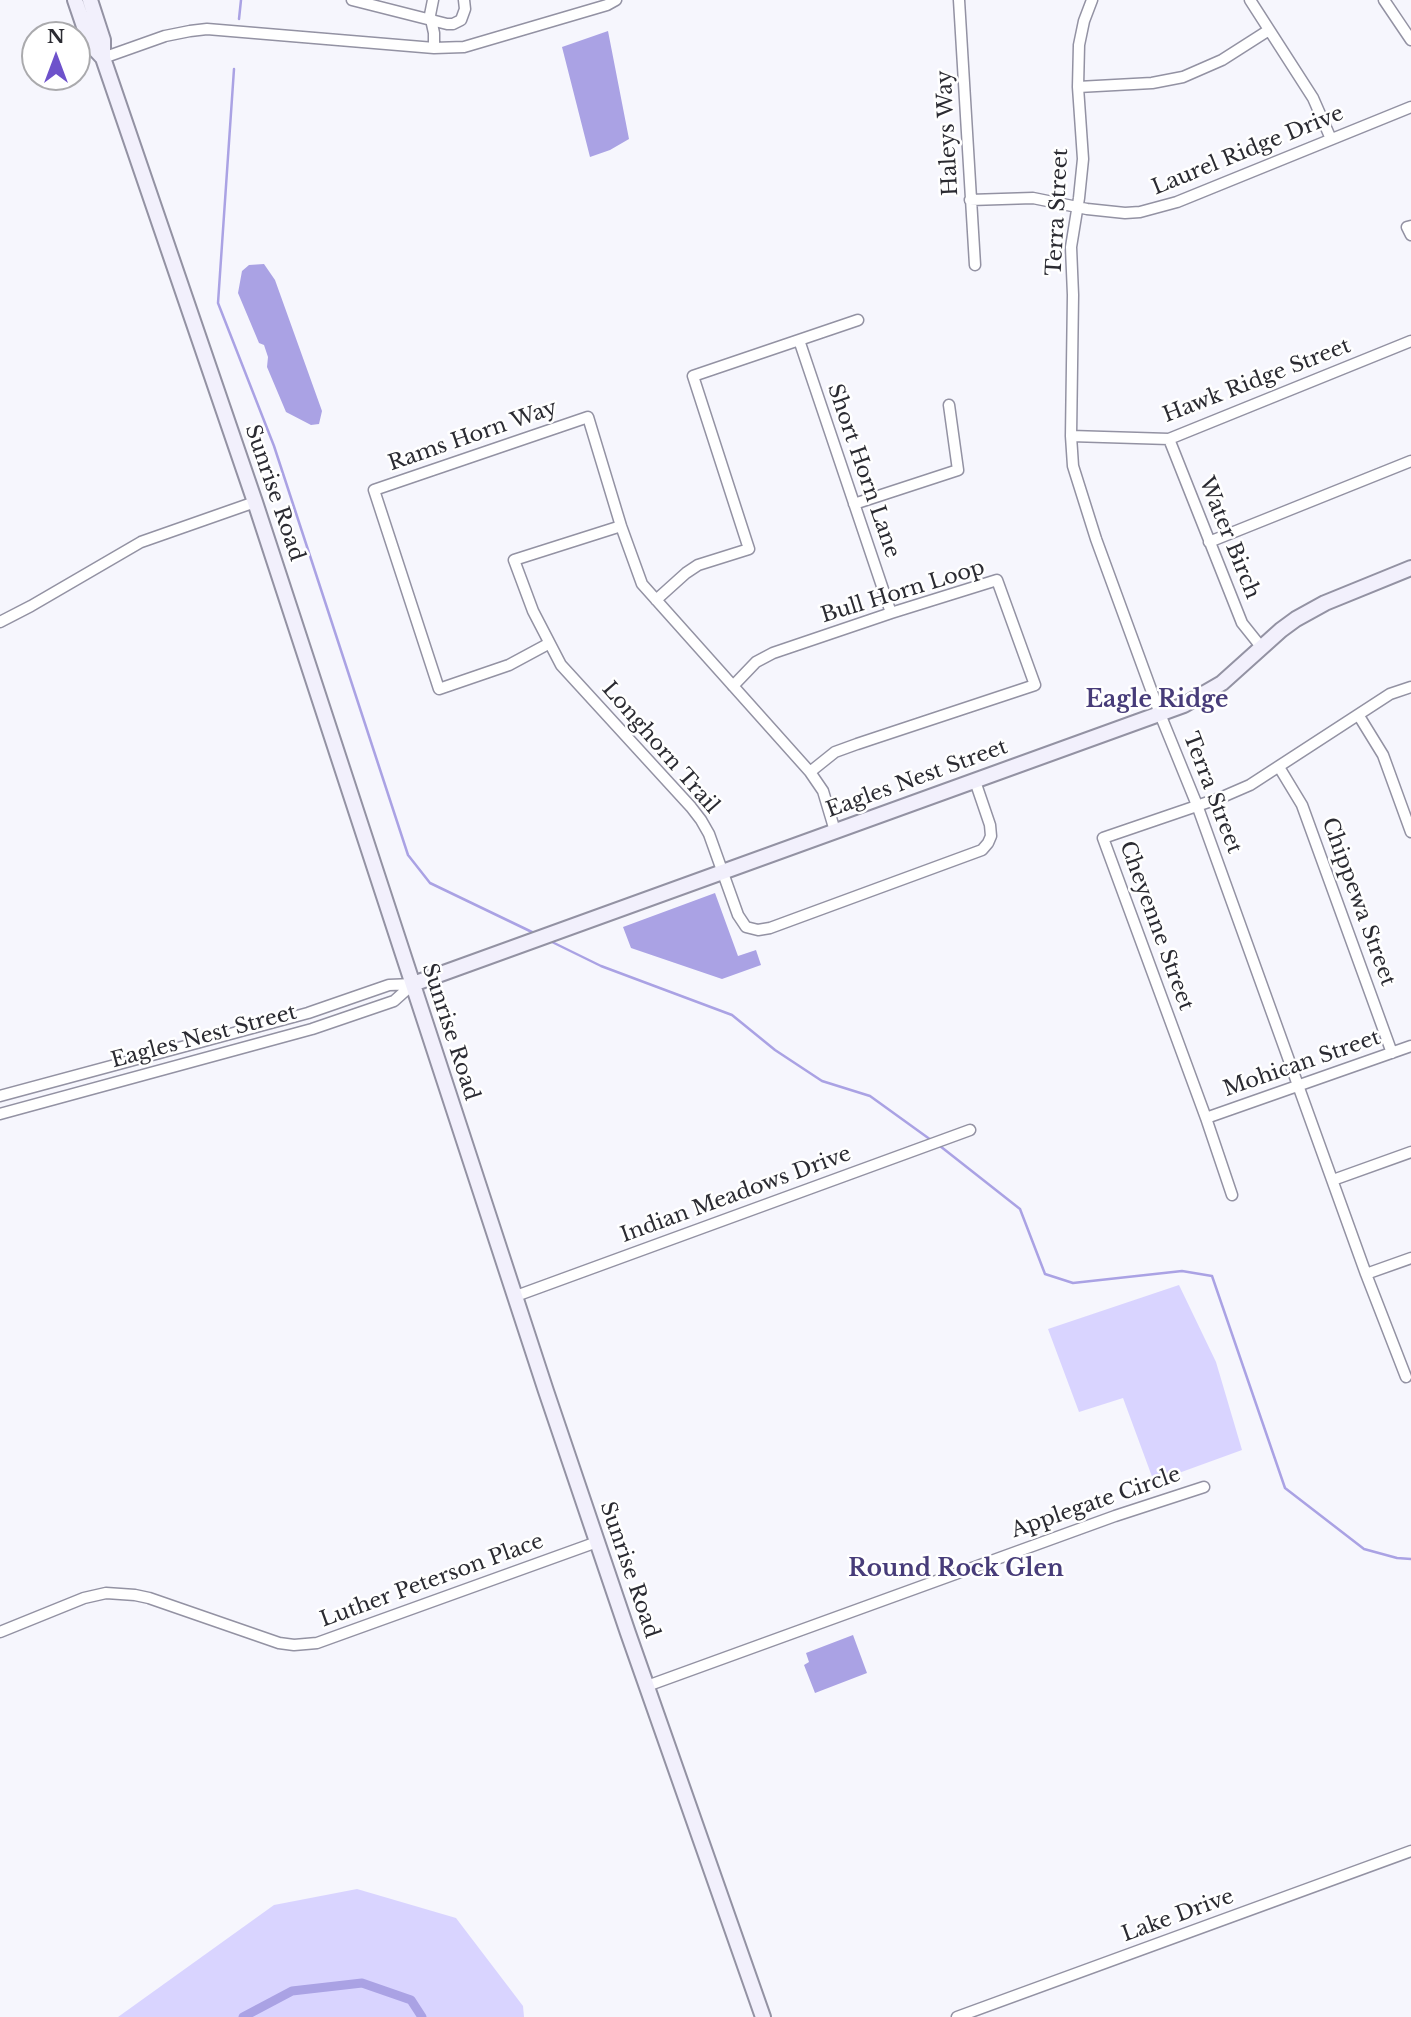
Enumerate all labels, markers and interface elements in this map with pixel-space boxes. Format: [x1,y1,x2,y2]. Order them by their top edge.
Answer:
north arrow [21,21,91,91]
text: N [47,25,65,48]
street label: Haleys Way [932,70,964,196]
street label: Laurel Ridge Drive [1149,101,1347,201]
street label: Terra Street [1042,148,1074,276]
street label: Hawk Ridge Street [1160,334,1354,428]
street label: Short Horn Lane [821,381,905,561]
street label: Rams Horn Way [385,395,561,477]
street label: Sunrise Road [239,421,309,565]
street label: Water Birch [1193,473,1265,603]
street label: Bull Horn Loop [818,555,988,629]
street label: Longhorn Trail [596,677,724,819]
district label: Eagle Ridge [1086,687,1228,715]
street label: Terra Street [1177,729,1247,857]
street label: Eagles Nest Street [823,735,1011,823]
street label: Chippewa Street [1316,814,1400,990]
street label: Cheyenne Street [1114,838,1198,1014]
street label: Sunrise Road [416,960,484,1104]
street label: Eagles Nest Street [109,1000,299,1074]
street label: Mohican Street [1220,1025,1384,1103]
street label: Indian Meadows Drive [617,1142,855,1248]
street label: Applegate Circle [1008,1462,1184,1544]
street label: Sunrise Road [594,1498,664,1642]
street label: Luther Peterson Place [317,1529,547,1633]
district label: Round Rock Glen [848,1556,1064,1584]
street label: Lake Drive [1119,1884,1237,1948]

